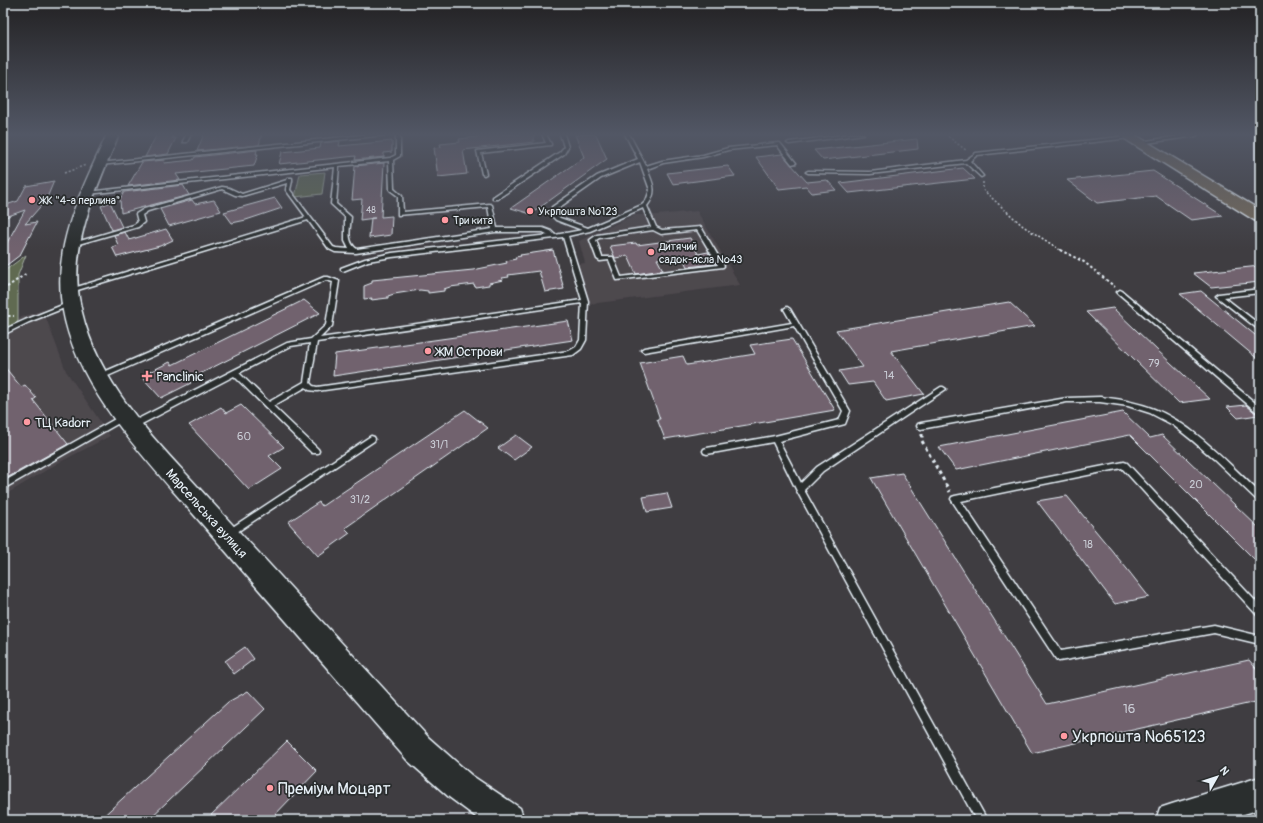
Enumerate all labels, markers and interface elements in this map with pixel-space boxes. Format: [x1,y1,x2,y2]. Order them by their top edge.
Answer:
place label: ЖК "4-а перлина" [38,194,120,207]
marker: ЖК "4-а перлина" [27,195,37,205]
house number: 48 [366,205,376,216]
place label: Укрпошта №123 [538,205,617,218]
marker: Укрпошта №123 [525,206,535,216]
place label: Три кита [453,214,493,227]
marker: Три кита [440,215,450,225]
place label: Дитячий садок-ясла №43 [658,240,742,266]
marker: Дитячий садок-ясла №43 [646,247,656,257]
place label: ЖМ Острови [434,344,503,360]
marker: ЖМ Острови [423,346,433,356]
house number: 79 [1148,357,1160,370]
place label: Panclinic [156,369,204,385]
house number: 14 [884,369,895,382]
marker: Panclinic [141,370,153,382]
place label: ТЦ Kadorr [35,415,91,431]
marker: ТЦ Kadorr [22,417,32,427]
house number: 60 [237,430,251,443]
house number: 31/1 [430,438,448,451]
street label: Марсельська вулиця [162,466,250,562]
house number: 20 [1189,478,1203,491]
house number: 31/2 [350,493,370,506]
house number: 18 [1083,538,1093,551]
house number: 16 [1123,701,1135,717]
place label: Укрпошта №65123 [1072,727,1206,747]
marker: Укрпошта №65123 [1059,731,1069,741]
north arrow [1197,757,1237,797]
text: N [1217,764,1232,778]
place label: Преміум Моцарт [278,779,390,799]
marker: Преміум Моцарт [265,783,275,793]

